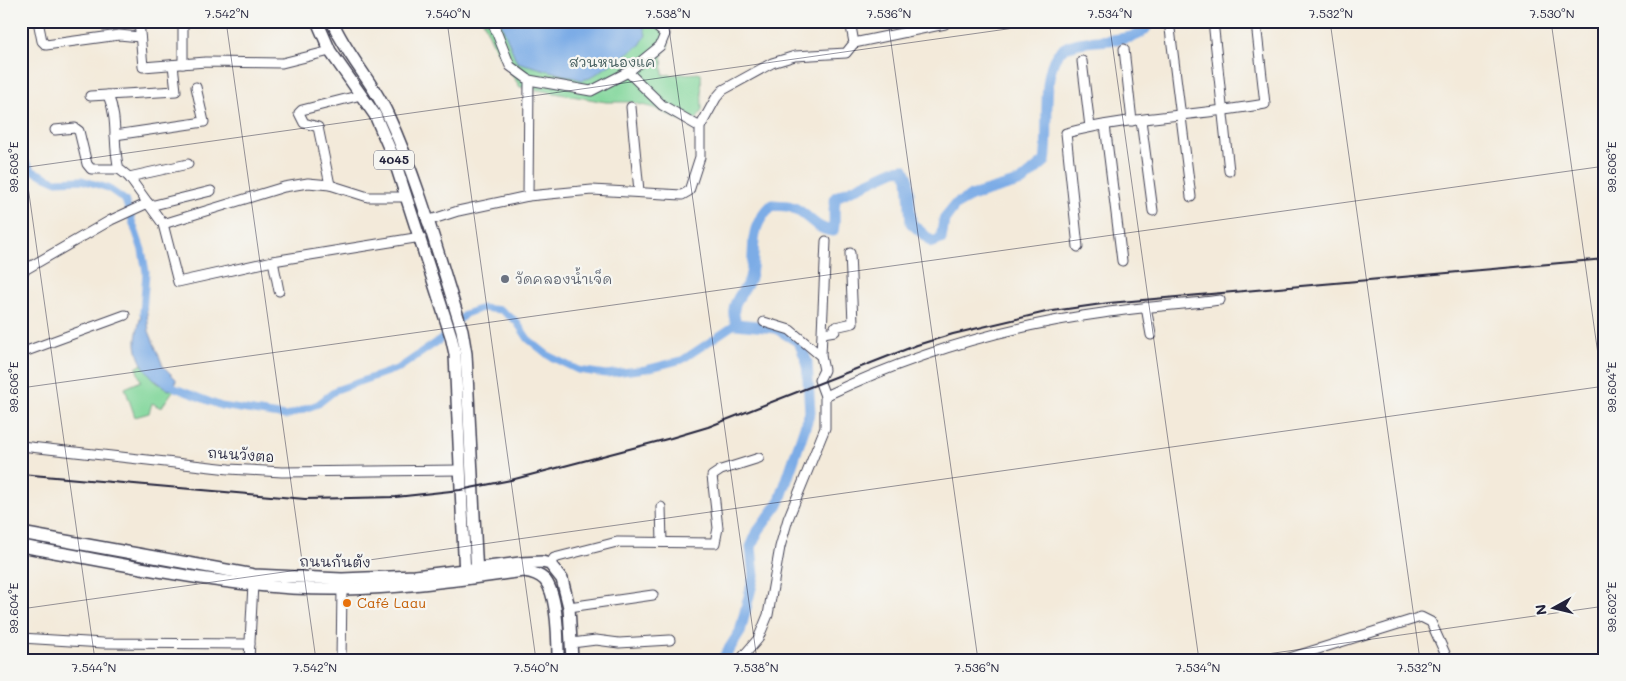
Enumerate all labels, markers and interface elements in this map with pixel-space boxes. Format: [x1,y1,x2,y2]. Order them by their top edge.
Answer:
text: 7.542°N [205,5,249,21]
text: 7.540°N [425,5,471,21]
text: 7.538°N [646,5,691,21]
text: 7.536°N [867,5,911,21]
text: 7.534°N [1088,5,1132,21]
text: 7.532°N [1309,5,1353,21]
text: 7.530°N [1529,5,1575,21]
park label: สวนหนองแค [569,52,655,71]
text: 99.608°E [5,141,21,193]
text: 99.606°E [1603,141,1619,193]
road number: 4045 [374,150,414,170]
place label: วัดคลองน้ำเจ็ด [515,267,612,288]
marker: วัดคลองน้ำเจ็ด [499,273,511,285]
text: 99.606°E [5,361,21,413]
text: 99.604°E [1603,361,1619,412]
street label: ถนนวังตอ [207,443,275,466]
street label: ถนนกันตัง [299,551,371,572]
text: 99.604°E [5,582,21,633]
text: 99.602°E [1603,582,1619,632]
north arrow [1528,584,1578,634]
place label: Café Laau [357,593,426,612]
marker: Café Laau [341,597,353,609]
text: N [1530,603,1551,616]
text: 7.544°N [72,659,116,675]
text: 7.542°N [293,659,337,675]
text: 7.540°N [513,659,559,675]
text: 7.538°N [734,659,779,675]
text: 7.536°N [955,659,999,675]
text: 7.534°N [1176,659,1220,675]
text: 7.532°N [1397,659,1441,675]

